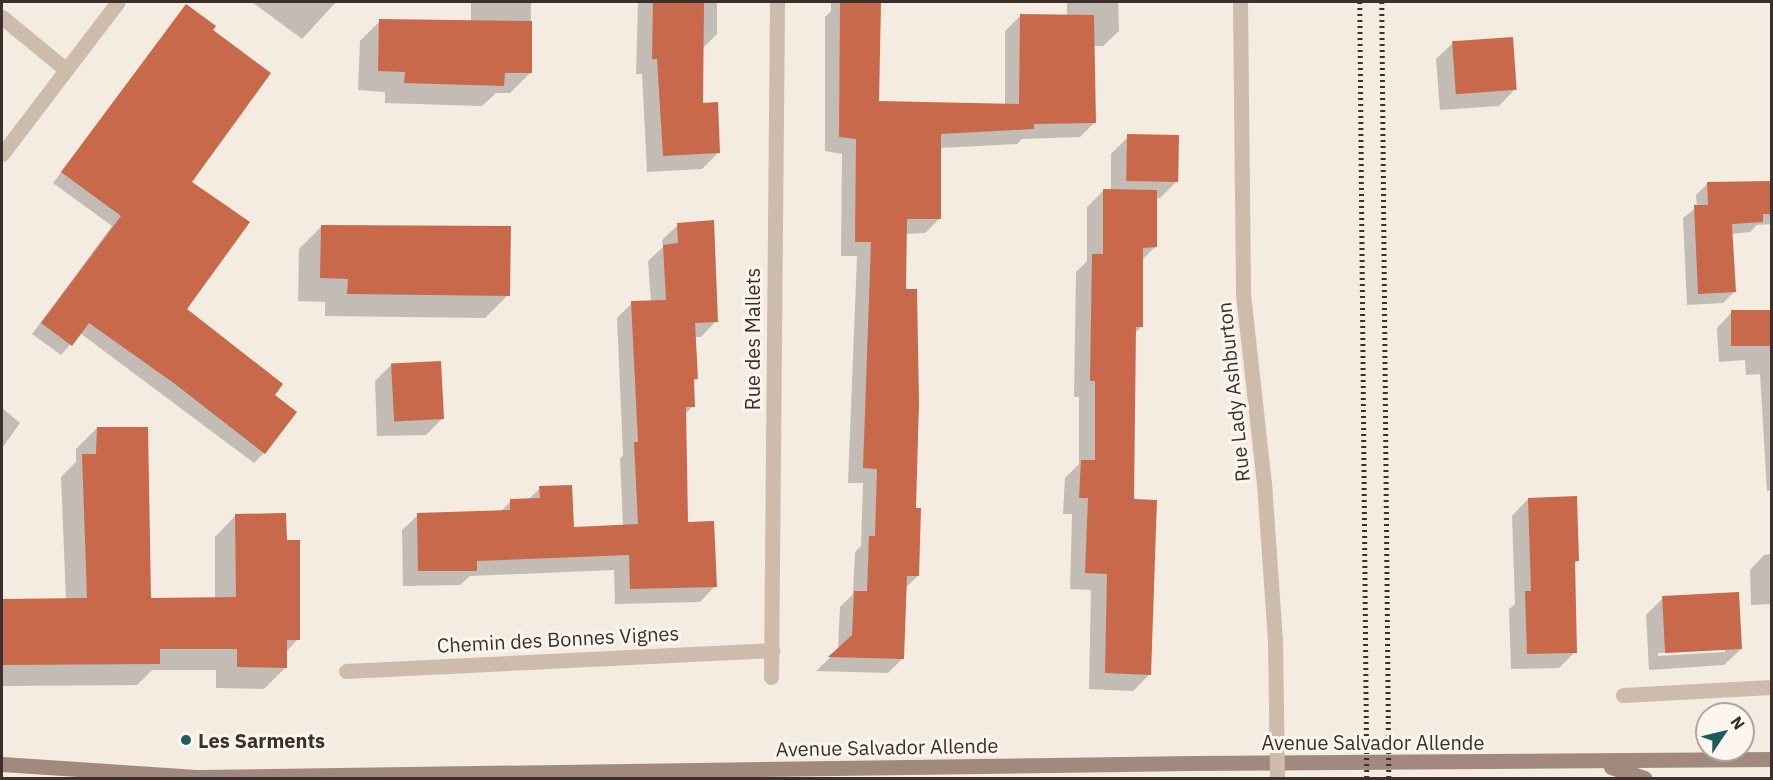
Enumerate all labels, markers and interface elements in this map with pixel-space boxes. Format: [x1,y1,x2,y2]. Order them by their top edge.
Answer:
street label: Rue des Mallets [740,268,764,410]
street label: Rue Lady Ashburton [1212,301,1254,483]
street label: Chemin des Bonnes Vignes [436,621,680,657]
north arrow [1695,702,1755,762]
text: N [1727,712,1750,733]
place label: Les Sarments [198,728,325,752]
street label: Avenue Salvador Allende [1262,730,1484,754]
marker: Les Sarments [179,733,193,747]
street label: Avenue Salvador Allende [775,733,999,761]

